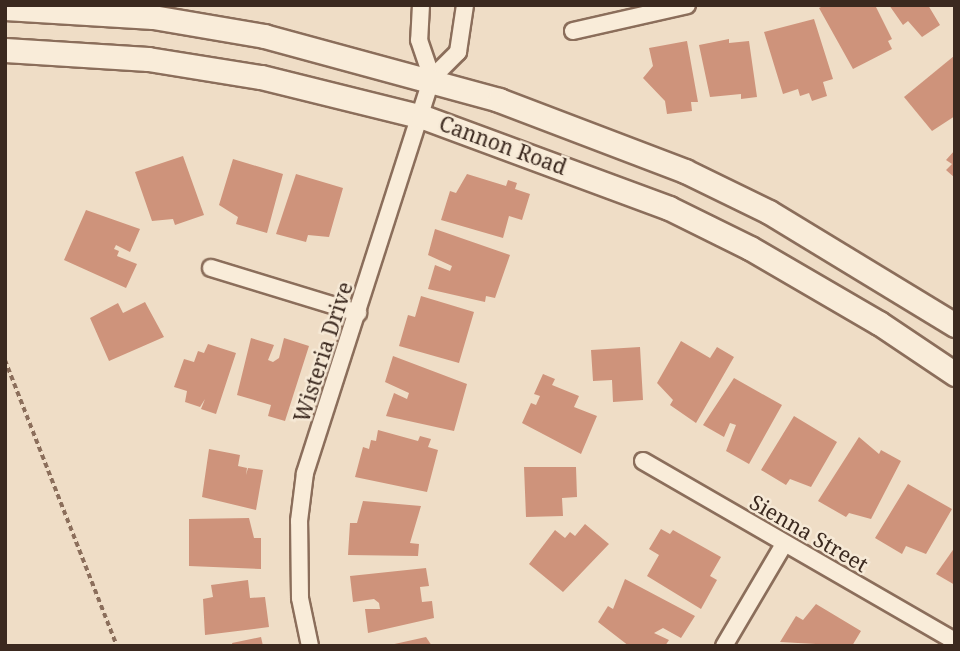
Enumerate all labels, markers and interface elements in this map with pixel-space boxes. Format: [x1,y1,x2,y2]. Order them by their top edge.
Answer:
street label: Cannon Road [436,110,570,180]
street label: Wisteria Drive [288,279,358,425]
street label: Sienna Street [745,489,873,577]

